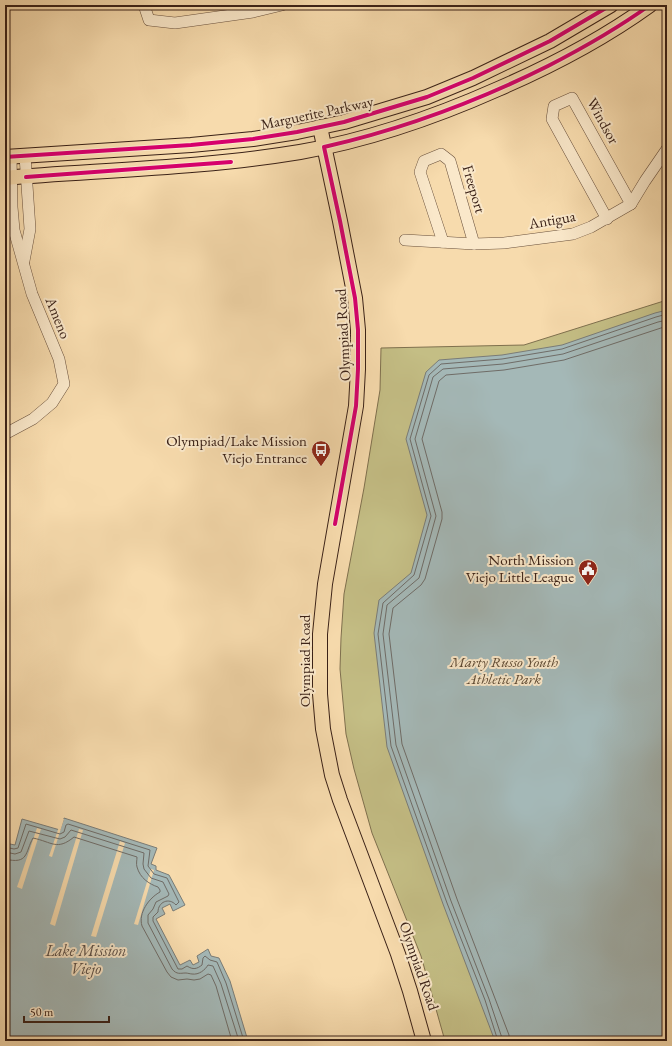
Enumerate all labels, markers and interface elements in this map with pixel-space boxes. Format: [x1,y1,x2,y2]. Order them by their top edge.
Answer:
street label: Marguerite Parkway [259,91,375,134]
street label: Windsor [583,94,624,147]
street label: Freeport [459,163,490,215]
street label: Antigua [526,206,577,233]
street label: Olympiad Road [331,288,354,382]
street label: Ameno [41,293,75,341]
place label: Olympiad/Lake Mission Viejo Entrance [166,431,307,467]
bus stop icon: Olympiad/Lake Mission Viejo Entrance [310,439,332,467]
place label: North Mission Viejo Little League [466,550,574,586]
public building icon: North Mission Viejo Little League [577,558,599,586]
street label: Olympiad Road [295,614,314,707]
park label: Marty Russo Youth Athletic Park [449,652,559,688]
street label: Olympiad Road [395,919,444,1013]
water label: Lake Mission Viejo [44,940,127,979]
scale bar [24,998,109,1024]
text: 50 m [30,1004,54,1020]

